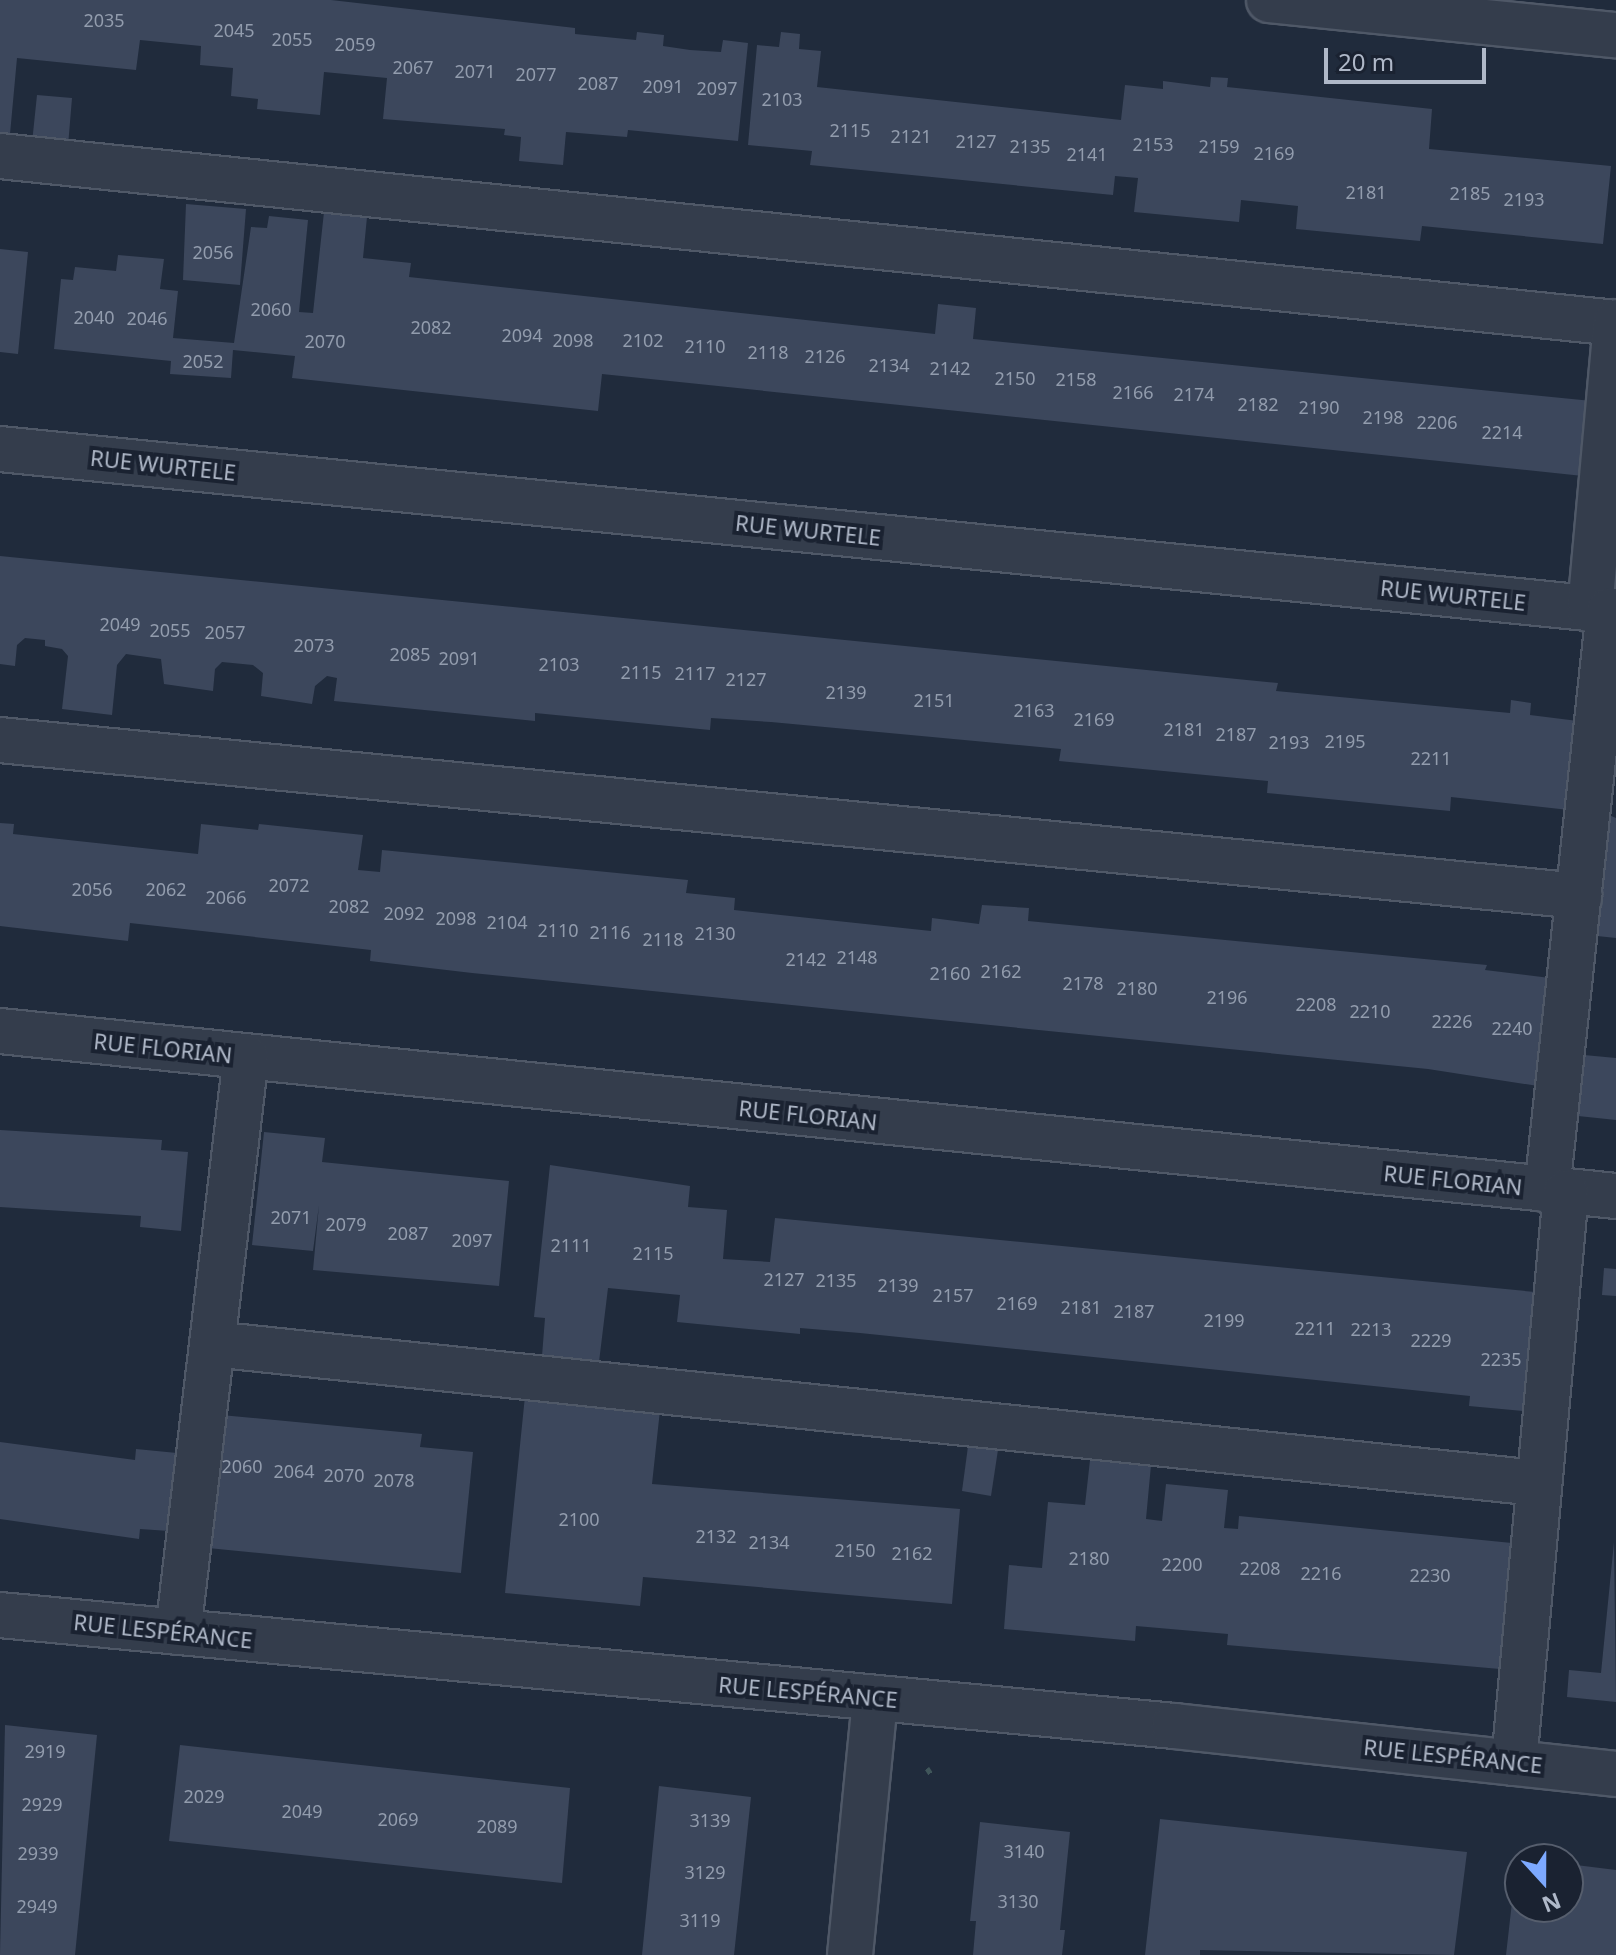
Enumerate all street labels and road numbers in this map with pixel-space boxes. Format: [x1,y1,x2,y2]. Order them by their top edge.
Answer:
street label: RUE WURTELE [89,444,237,486]
street label: RUE WURTELE [734,509,882,551]
street label: RUE WURTELE [1379,574,1527,616]
street label: RUE FLORIAN [92,1028,234,1068]
street label: RUE FLORIAN [737,1095,879,1135]
street label: RUE FLORIAN [1382,1160,1524,1200]
street label: RUE LESPÉRANCE [72,1608,254,1654]
street label: RUE LESPÉRANCE [717,1671,899,1713]
street label: RUE LESPÉRANCE [1362,1733,1544,1779]

